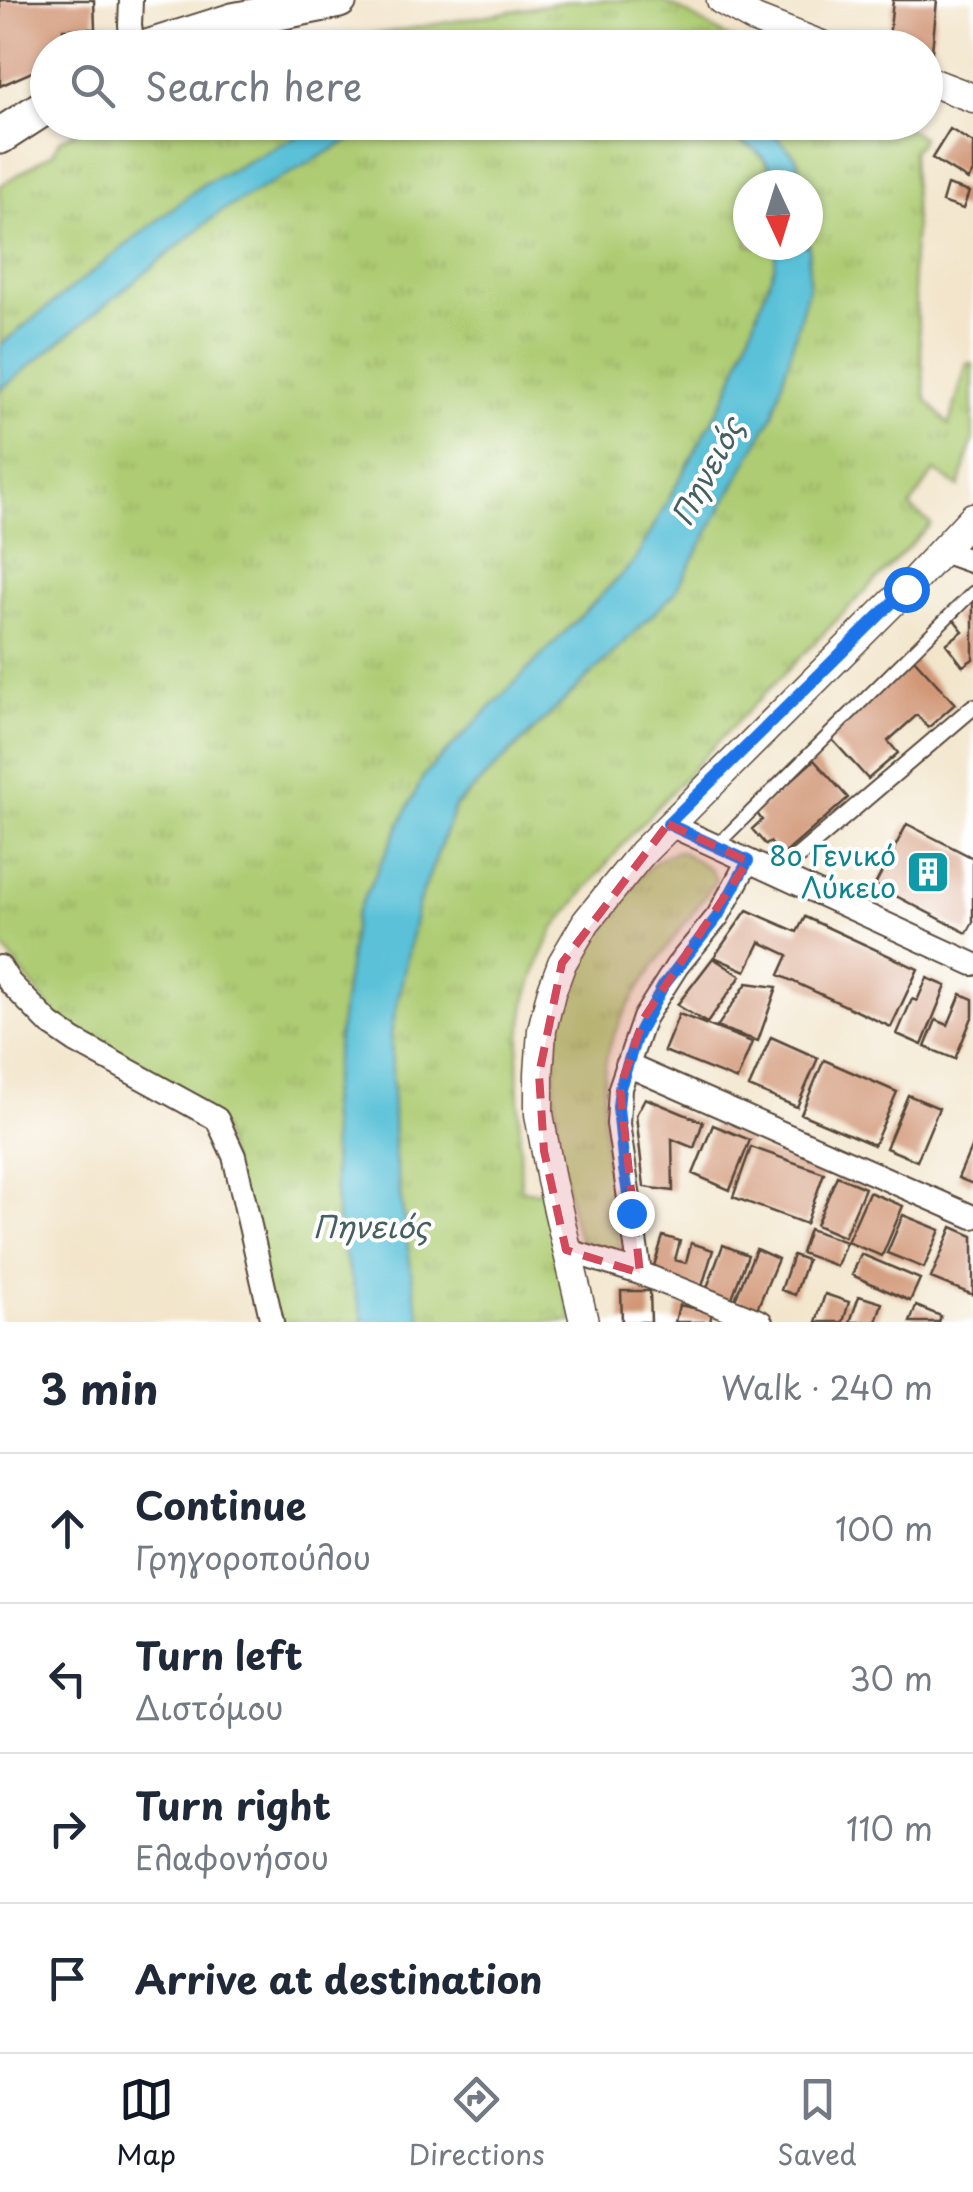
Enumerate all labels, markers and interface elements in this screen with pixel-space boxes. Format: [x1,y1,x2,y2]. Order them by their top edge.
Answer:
search box [30,30,943,140]
text: Search here [145,57,362,114]
icon: search [65,58,120,113]
north arrow [733,170,823,260]
water label: Πηνειός [659,407,754,533]
route start [884,567,930,613]
place label: 8ο Γενικό Λύκειο [769,833,896,908]
building icon: 8ο Γενικό Λύκειο [905,849,951,895]
route end [609,1191,655,1237]
water label: Πηνειός [313,1203,432,1248]
text: 3 min [40,1356,158,1419]
text: Walk · 240 m [721,1363,933,1411]
text: Continue [135,1476,306,1533]
icon: ahead [40,1501,95,1556]
text: 100 m [835,1504,933,1552]
text: Γρηγοροπούλου [135,1533,371,1581]
text: Turn left [135,1626,303,1683]
icon: left [40,1651,95,1706]
text: 30 m [849,1654,933,1702]
text: Διστόμου [135,1683,284,1731]
text: Turn right [135,1776,331,1833]
icon: right [40,1801,95,1856]
text: 110 m [846,1804,933,1852]
text: Ελαφονήσου [135,1833,329,1881]
text: Arrive at destination [135,1950,543,2007]
icon: arrive [40,1951,95,2006]
tab: Map [116,2072,176,2175]
tab: Directions [409,2072,545,2175]
tab: Saved [777,2072,857,2175]

